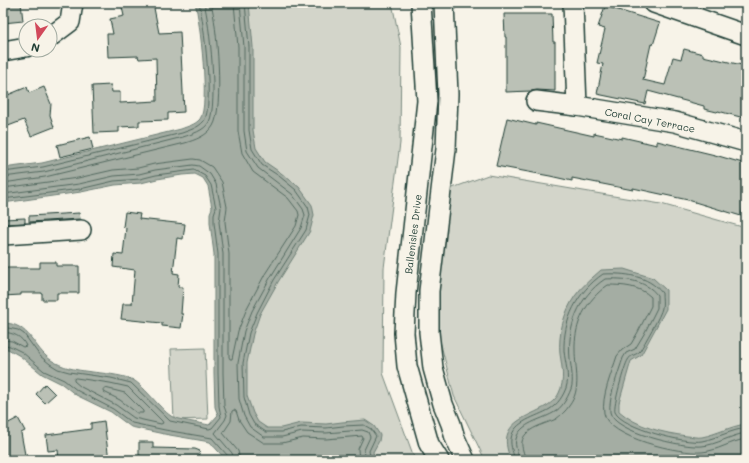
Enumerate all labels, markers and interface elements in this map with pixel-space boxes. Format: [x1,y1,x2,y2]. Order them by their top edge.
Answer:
north arrow [18,18,58,58]
text: N [30,40,41,56]
street label: Coral Cay Terrace [604,104,696,136]
street label: Ballenisles Drive [401,193,425,275]

